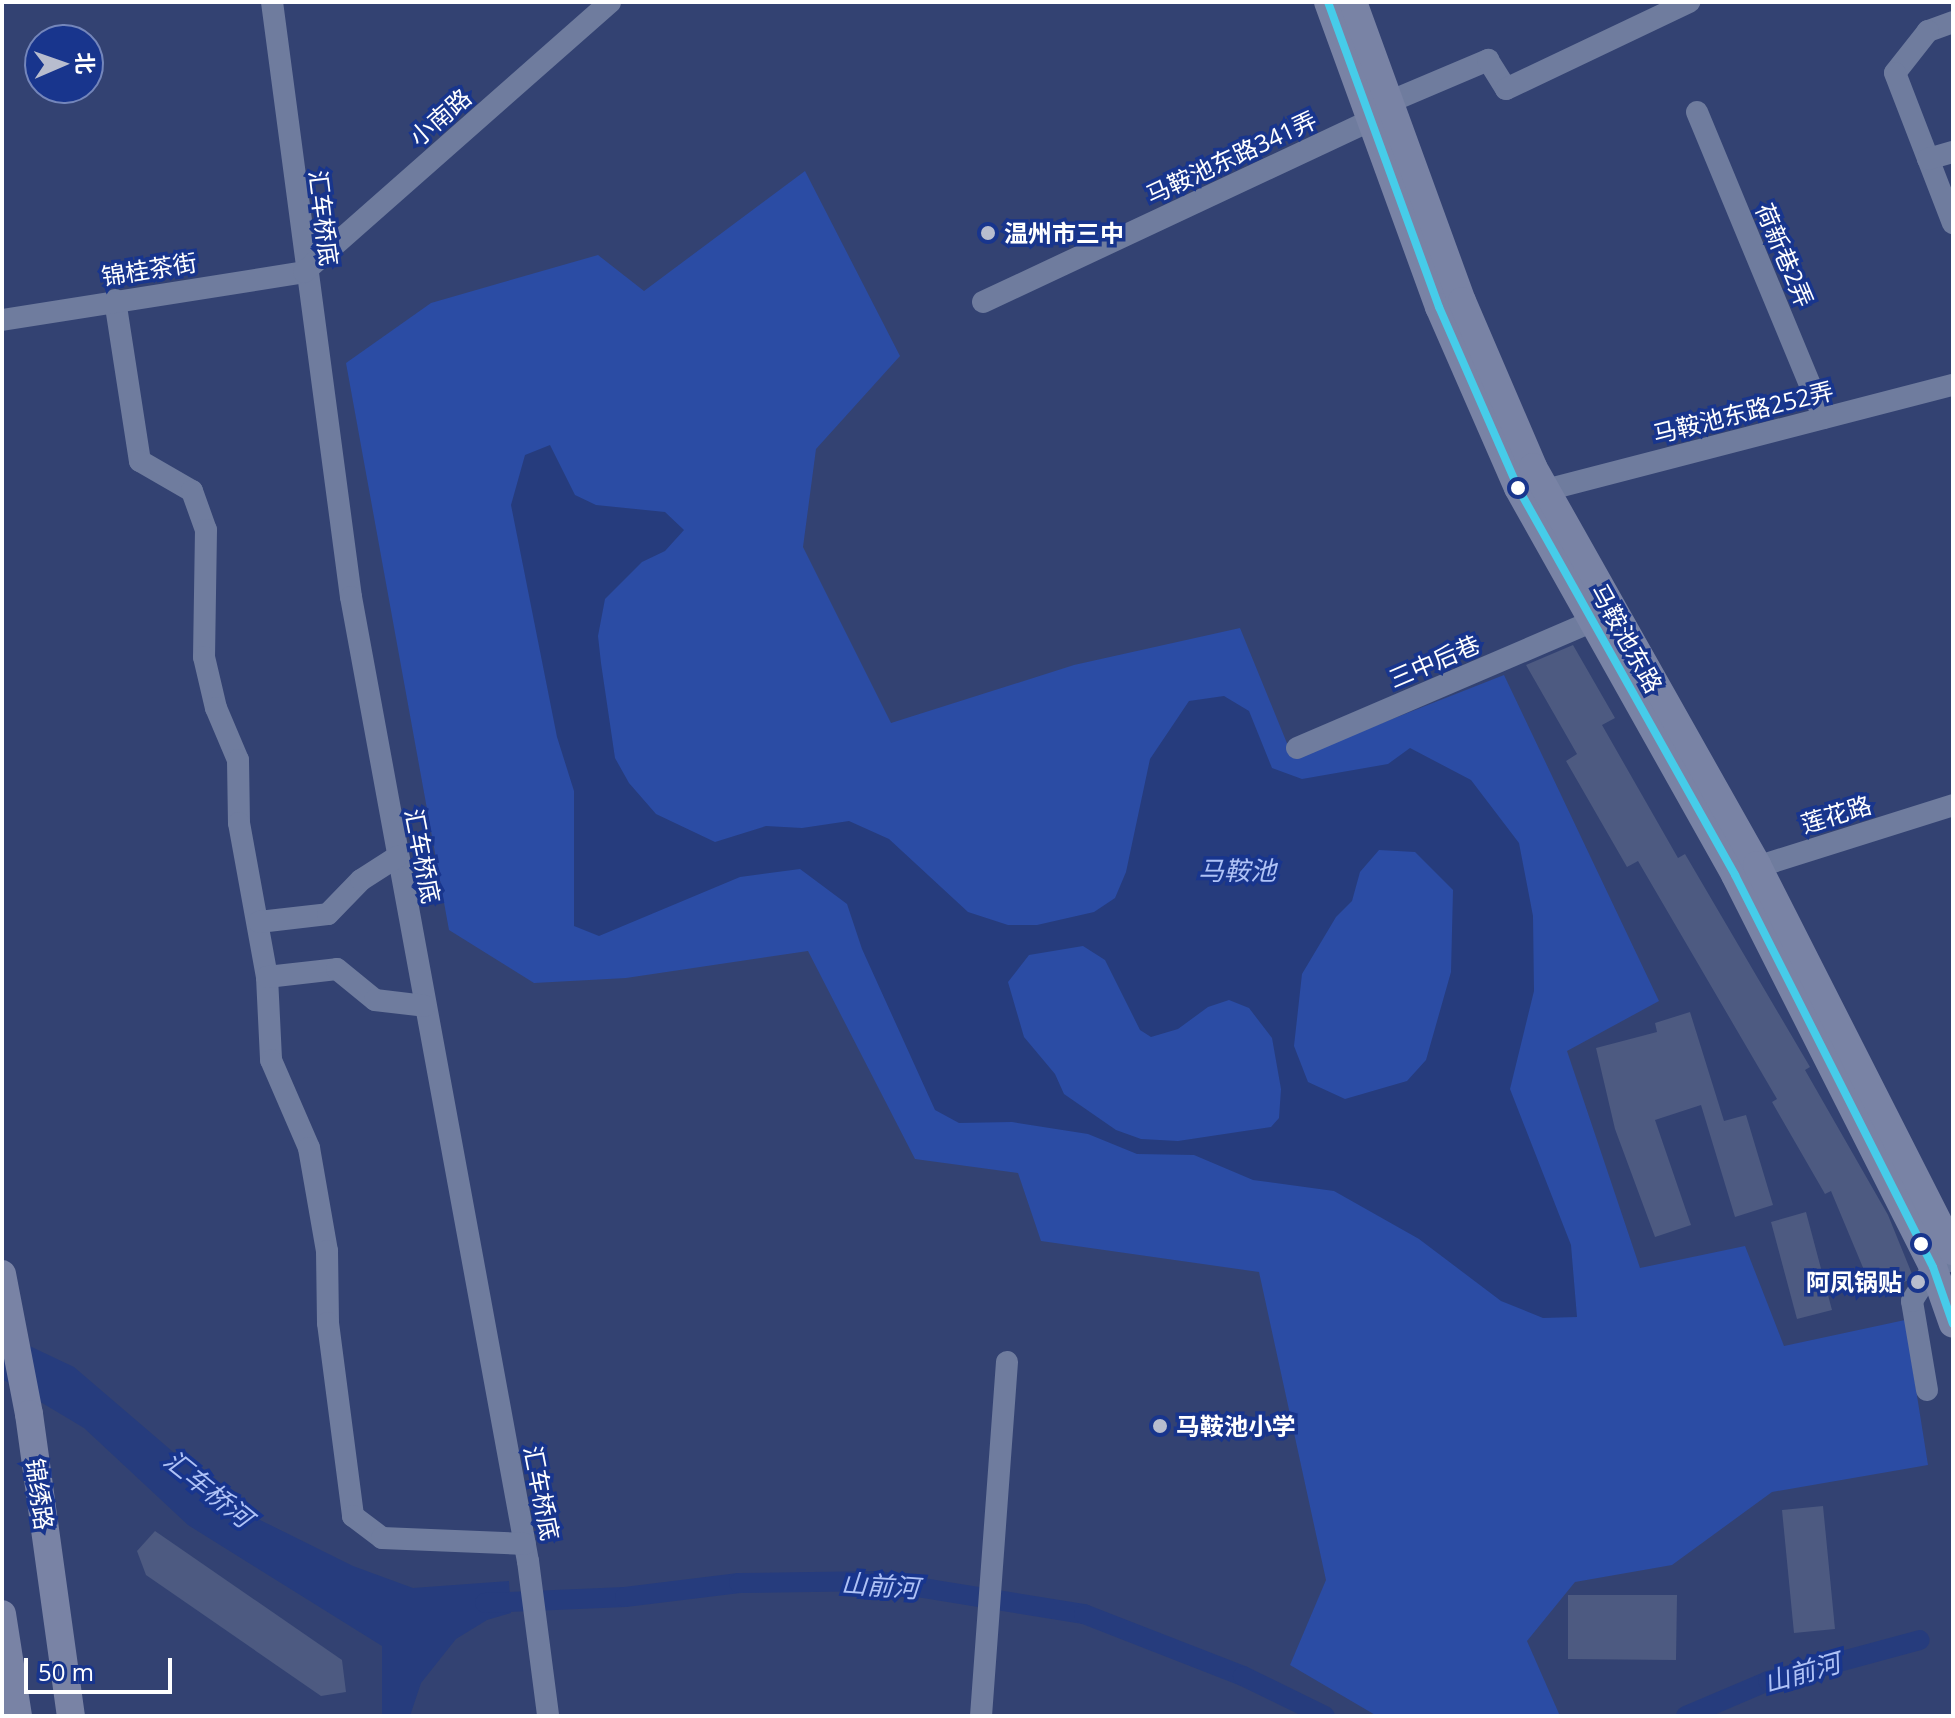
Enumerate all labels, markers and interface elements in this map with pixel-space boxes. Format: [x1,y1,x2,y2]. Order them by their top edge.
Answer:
north arrow [24,24,104,104]
text: 北 [71,52,101,75]
street label: 小南路 [403,83,477,151]
street label: 马鞍池东路341弄 [1141,105,1321,209]
street label: 汇车桥底 [304,169,344,267]
street label: 荷新巷2弄 [1750,199,1820,311]
place label: 温州市三中 [1004,219,1124,247]
marker: 温州市三中 [979,224,997,242]
street label: 锦桂茶街 [99,247,199,291]
street label: 马鞍池东路252弄 [1650,376,1836,448]
unlabelled marker [1510,480,1526,496]
street label: 马鞍池东路 [1585,579,1669,697]
street label: 三中后巷 [1384,629,1484,693]
street label: 莲花路 [1797,790,1875,838]
street label: 汇车桥底 [400,806,446,906]
water label: 马鞍池 [1198,855,1276,887]
unlabelled marker [1913,1236,1929,1252]
place label: 阿凤锅贴 [1806,1268,1902,1296]
marker: 阿凤锅贴 [1909,1273,1927,1291]
place label: 马鞍池小学 [1176,1412,1296,1440]
marker: 马鞍池小学 [1151,1417,1169,1435]
street label: 汇车桥底 [519,1443,565,1543]
water label: 汇车桥河 [158,1444,258,1534]
street label: 锦绣路 [21,1456,59,1532]
water label: 山前河 [840,1568,920,1604]
scale bar [28,1642,176,1692]
water label: 山前河 [1760,1647,1844,1699]
text: 50 m [38,1655,94,1688]

